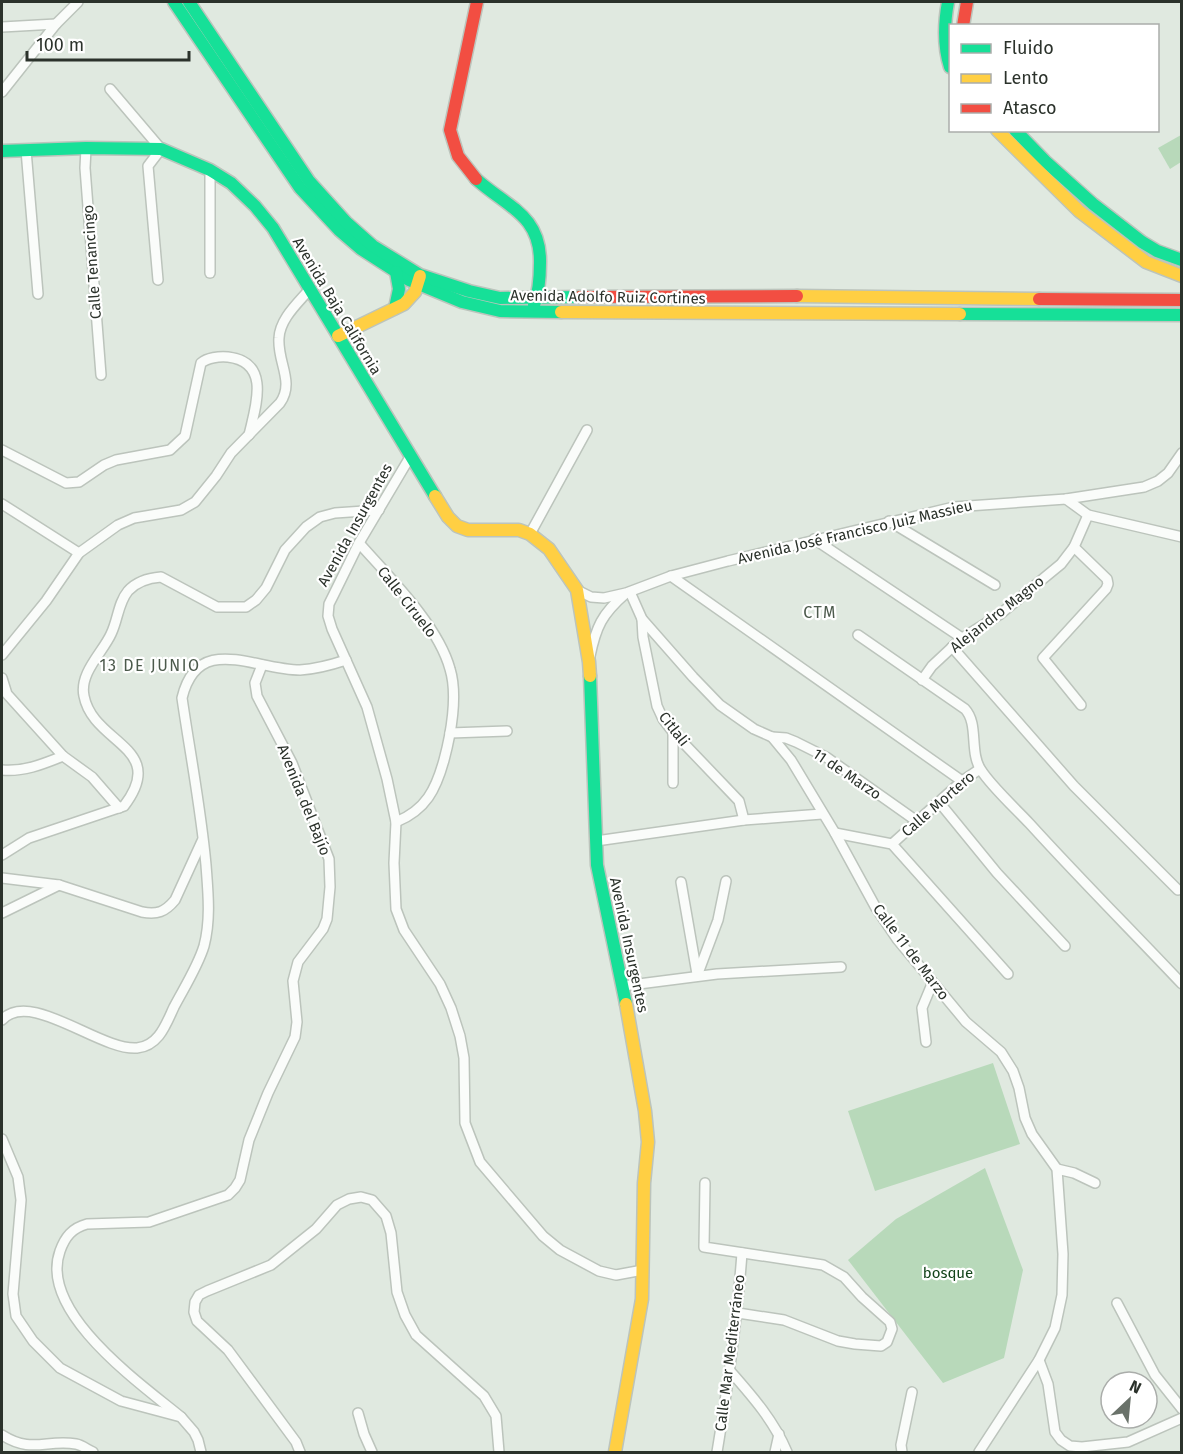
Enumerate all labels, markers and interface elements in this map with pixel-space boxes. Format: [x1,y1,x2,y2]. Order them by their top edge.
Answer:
scale bar [27,24,189,62]
legend [949,24,1159,132]
text: 100 m [36,34,84,56]
text: Fluido [1003,37,1054,59]
text: Lento [1003,67,1049,89]
text: Atasco [1003,97,1056,119]
street label: Calle Tenancingo [79,204,105,320]
street label: Avenida Baja California [289,234,385,378]
street label: Avenida Adolfo Ruiz Cortines [510,286,706,308]
street label: Avenida Insurgentes [314,460,396,590]
street label: Avenida José Francisco Juiz Massieu [736,496,974,568]
street label: Calle Ciruelo [374,563,440,641]
street label: Alejandro Magno [946,572,1048,656]
district label: CTM [803,603,837,622]
district label: 13 DE JUNIO [100,656,200,675]
street label: Citlali [655,708,693,750]
street label: Avenida del Bajío [274,742,334,858]
street label: 11 de Marzo [809,745,885,803]
street label: Calle Mortero [898,767,978,841]
street label: Avenida Insurgentes [606,876,652,1014]
street label: Calle 11 de Marzo [869,900,953,1004]
park label: bosque [923,1264,973,1282]
street label: Calle Mar Mediterráneo [711,1273,749,1433]
north arrow [1099,1370,1159,1430]
text: N [1126,1376,1144,1398]

